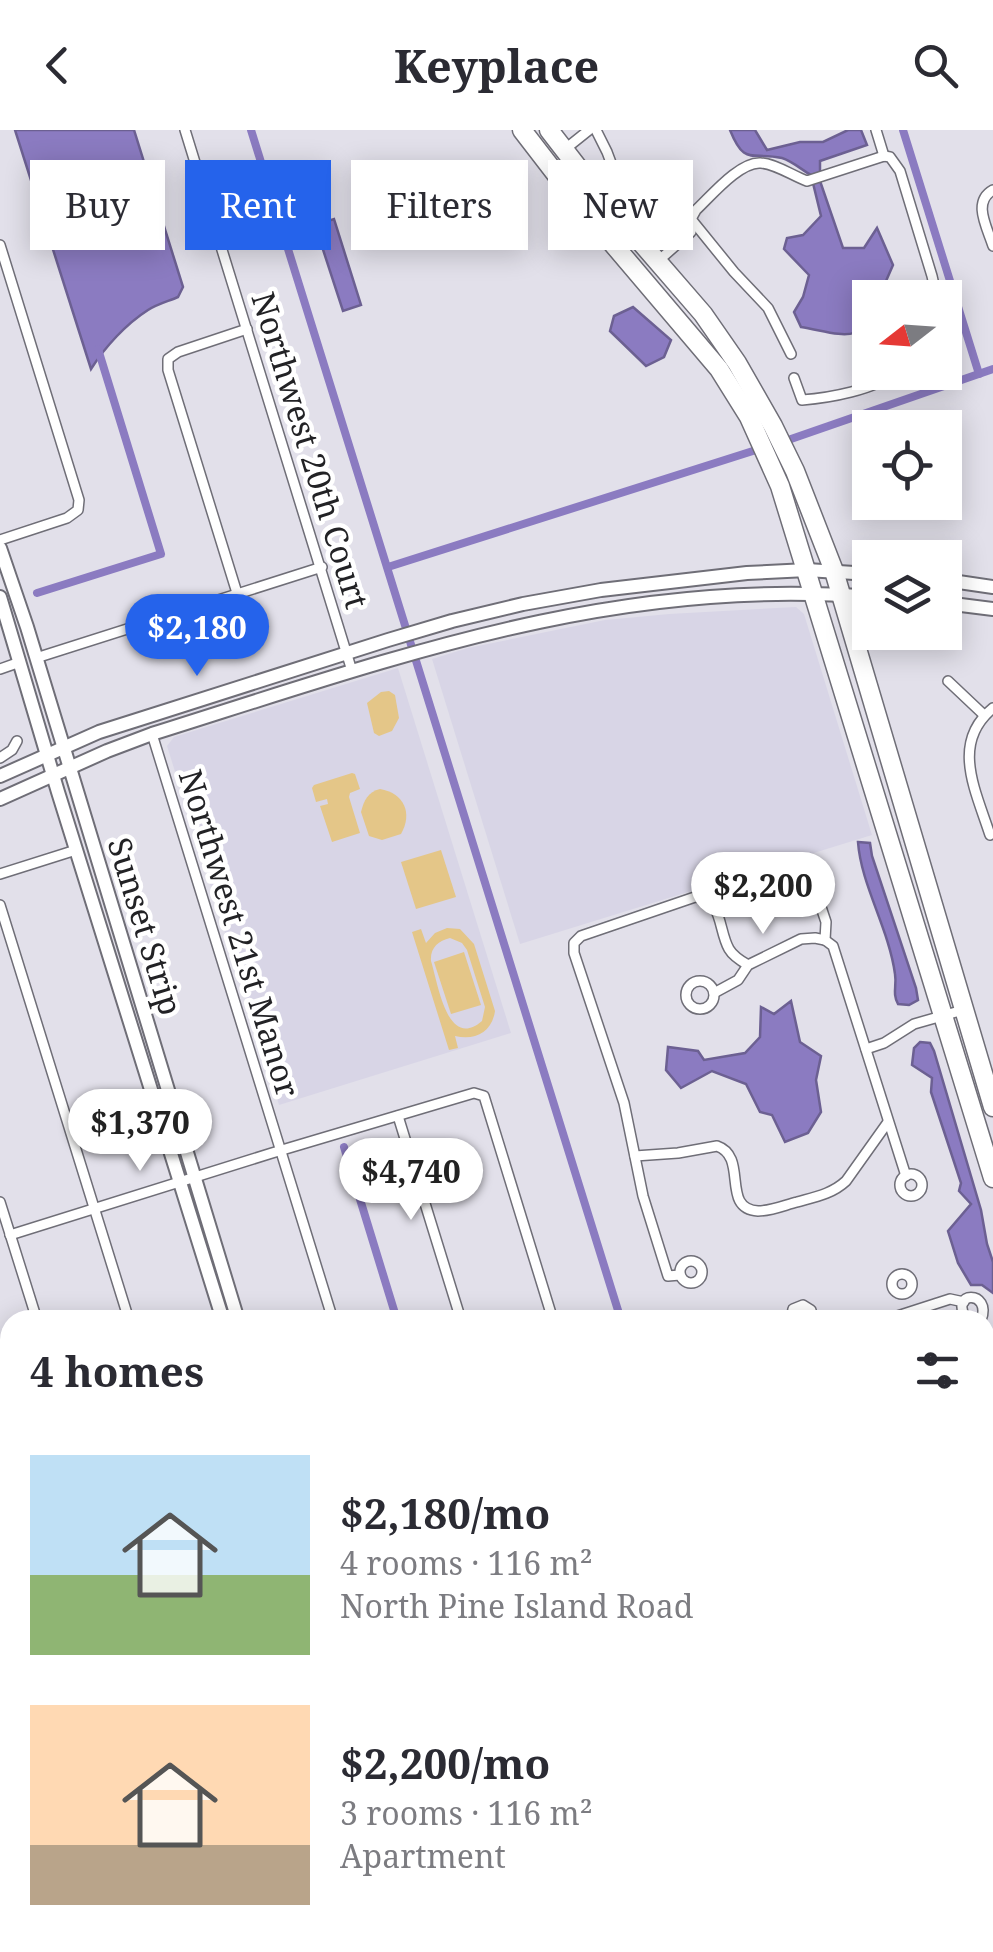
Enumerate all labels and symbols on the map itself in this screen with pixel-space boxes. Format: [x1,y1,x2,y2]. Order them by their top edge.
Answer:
north arrow [852,280,962,390]
street label: Northwest 20th Court [242,287,380,613]
pin: $2,180 [116,594,278,679]
street label: Northwest 21st Manor [170,764,310,1102]
street label: Sunset Strip [99,832,193,1020]
pin: $2,200 [682,852,844,937]
pin: $1,370 [59,1089,221,1174]
pin: $4,740 [330,1138,492,1223]

